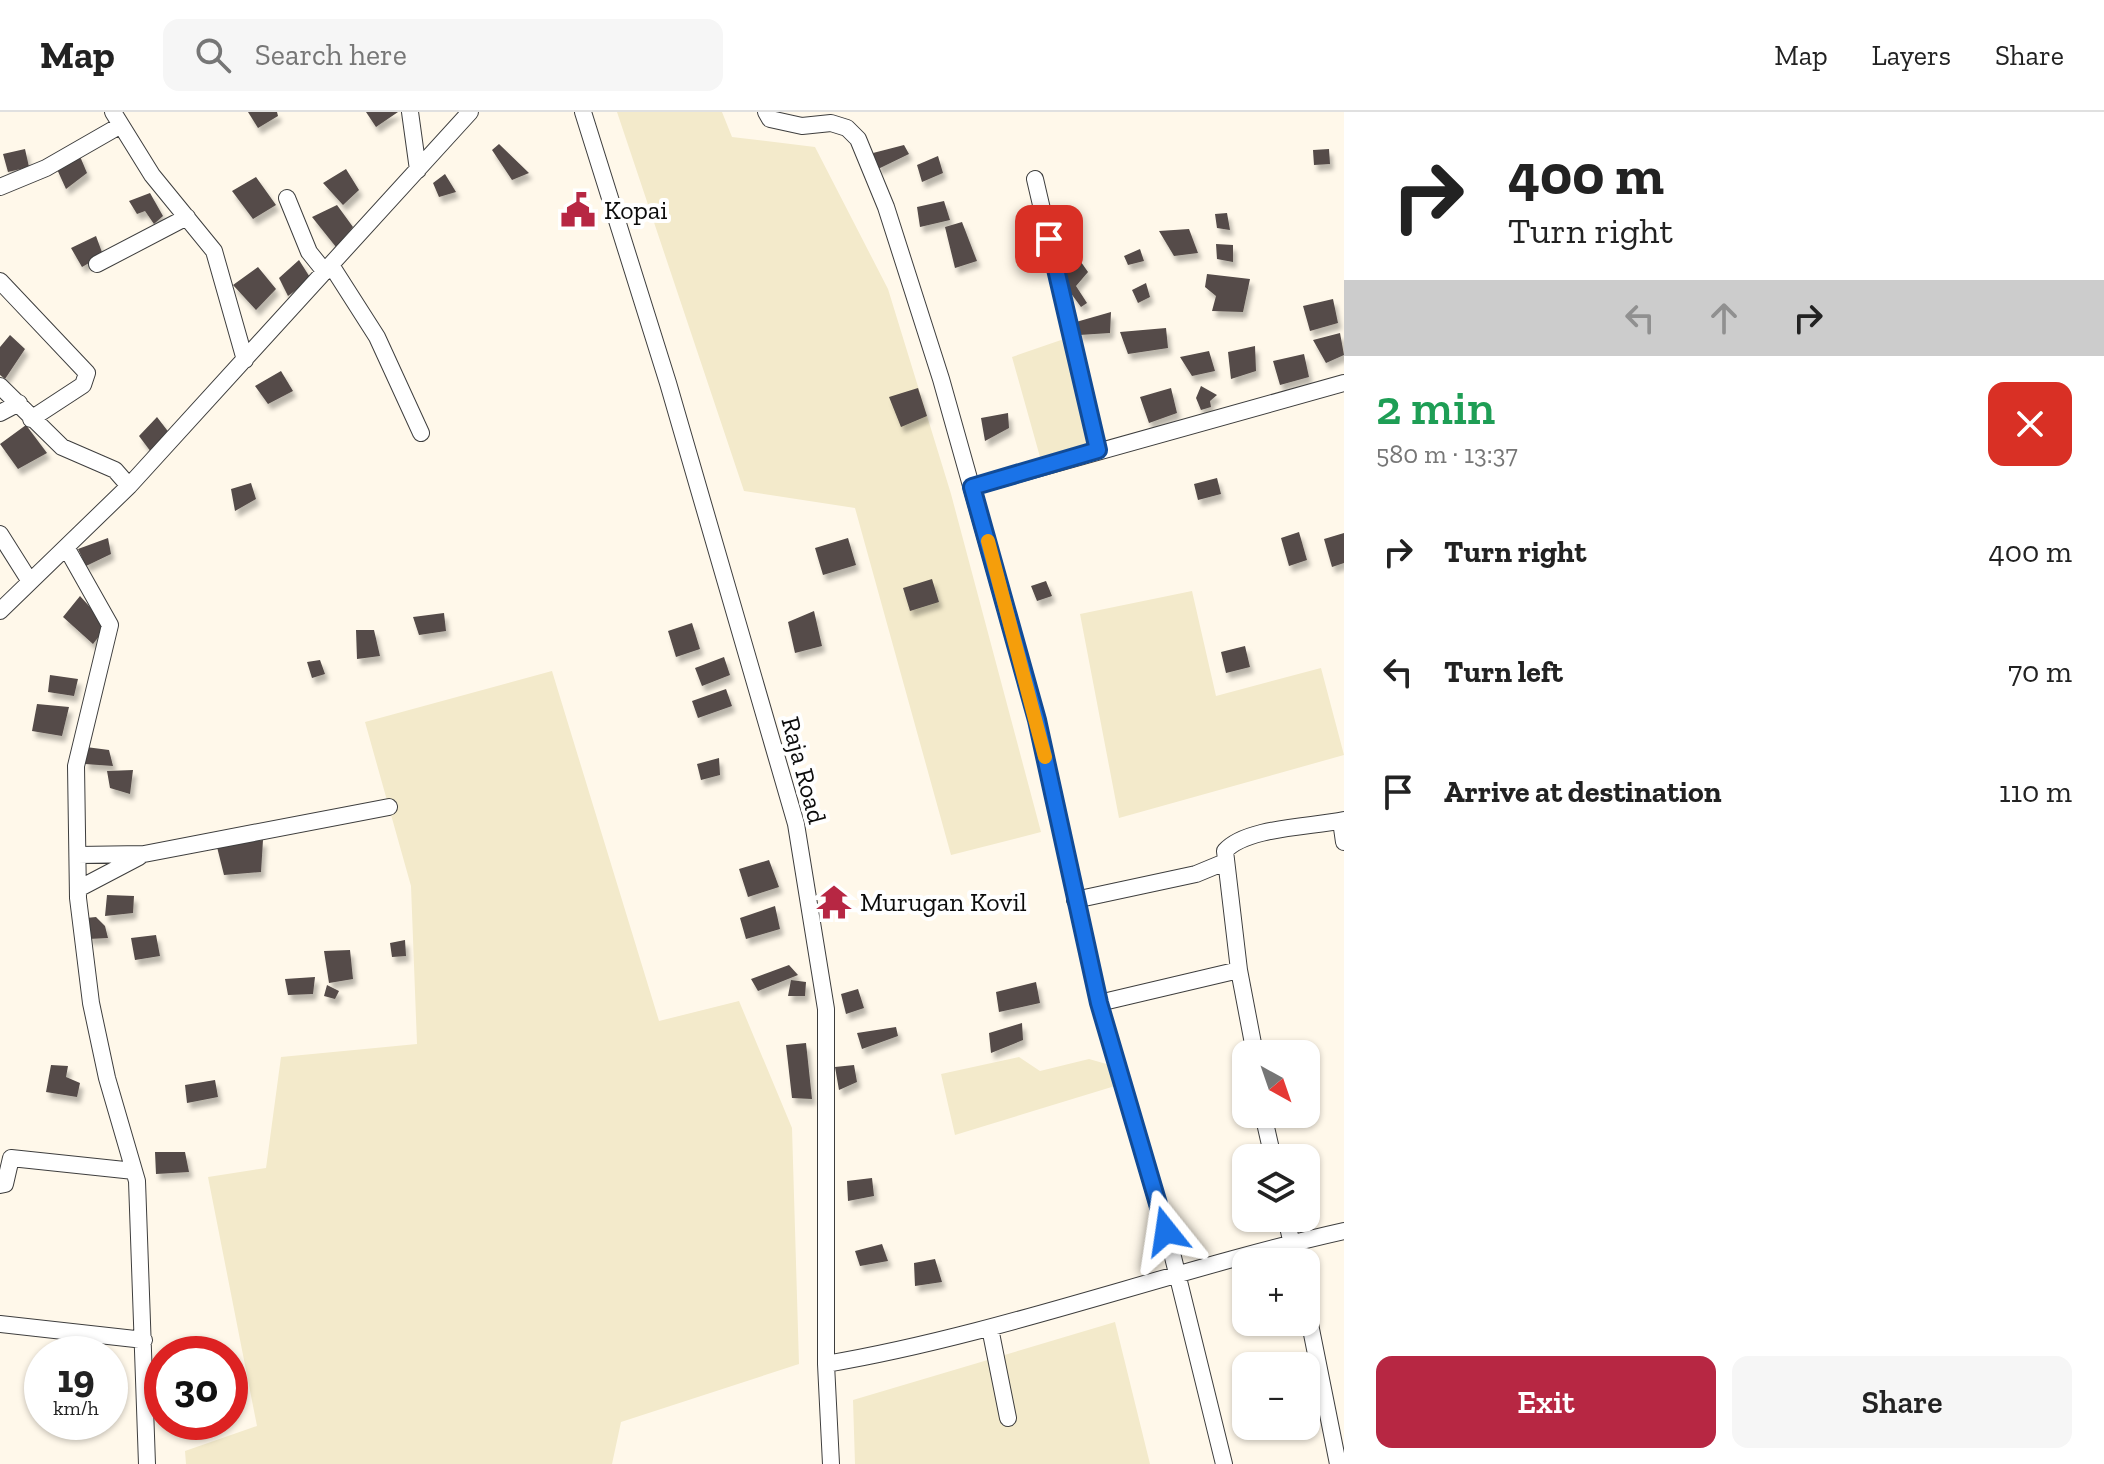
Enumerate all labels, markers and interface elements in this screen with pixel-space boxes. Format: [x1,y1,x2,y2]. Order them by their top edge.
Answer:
search box [163,19,723,91]
text: Map [40,32,115,78]
icon: search [191,33,235,77]
text: Search here [255,37,407,73]
text: Map [1774,39,1828,72]
text: Layers [1872,39,1951,72]
text: Share [1995,39,2064,72]
text: 400 m [1508,141,1664,208]
icon: right [1376,144,1480,248]
public building icon: Kopai [559,191,597,229]
place label: Kopai [604,194,668,226]
pin [1015,205,1083,273]
text: Turn right [1508,209,1673,252]
icon: arrive [1027,217,1071,261]
icon: left [1618,296,1662,340]
icon: ahead [1702,296,1746,340]
icon: right [1786,296,1830,340]
text: 2 min [1376,379,1495,436]
button: close [1988,382,2072,466]
text: 580 m · 13:37 [1376,438,1518,470]
icon: right [1376,530,1420,574]
text: Turn right [1444,534,1586,570]
text: 400 m [1989,534,2072,570]
icon: left [1376,650,1420,694]
text: Turn left [1444,654,1563,690]
text: 70 m [2008,654,2072,690]
street label: Raja Road [774,713,834,827]
icon: arrive [1376,770,1420,814]
text: Arrive at destination [1444,774,1721,810]
text: 110 m [1999,774,2072,810]
temple icon: Murugan Kovil [815,883,853,921]
place label: Murugan Kovil [860,886,1027,918]
north arrow [1232,1040,1320,1128]
map controls [1232,1040,1320,1440]
button: layers [1232,1144,1320,1232]
position arrow [1124,1189,1208,1273]
button: + [1232,1248,1320,1336]
speed limit sign: 30 [144,1336,248,1440]
button: − [1232,1352,1320,1440]
text: 19 [57,1354,95,1402]
button: Exit [1376,1356,1716,1448]
button: Share [1732,1356,2072,1448]
text: km/h [53,1396,99,1420]

